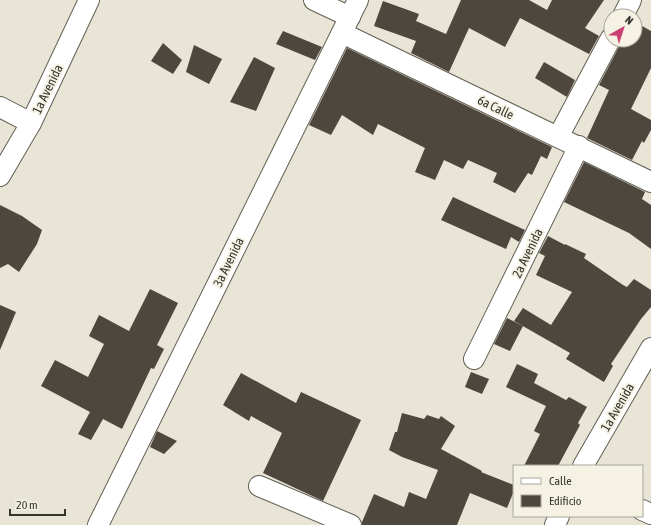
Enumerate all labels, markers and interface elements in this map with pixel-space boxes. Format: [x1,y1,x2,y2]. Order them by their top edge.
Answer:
north arrow [603,8,643,48]
text: N [623,14,636,27]
street label: 1a Avenida [29,62,66,116]
street label: 6a Calle [475,92,516,123]
street label: 2a Avenida [509,226,546,280]
street label: 3a Avenida [210,235,247,289]
street label: 1a Avenida [598,381,637,434]
legend [513,465,643,517]
text: Calle [549,474,572,488]
scale bar [10,491,65,517]
text: Edificio [549,494,582,508]
text: 20 m [16,498,38,512]

